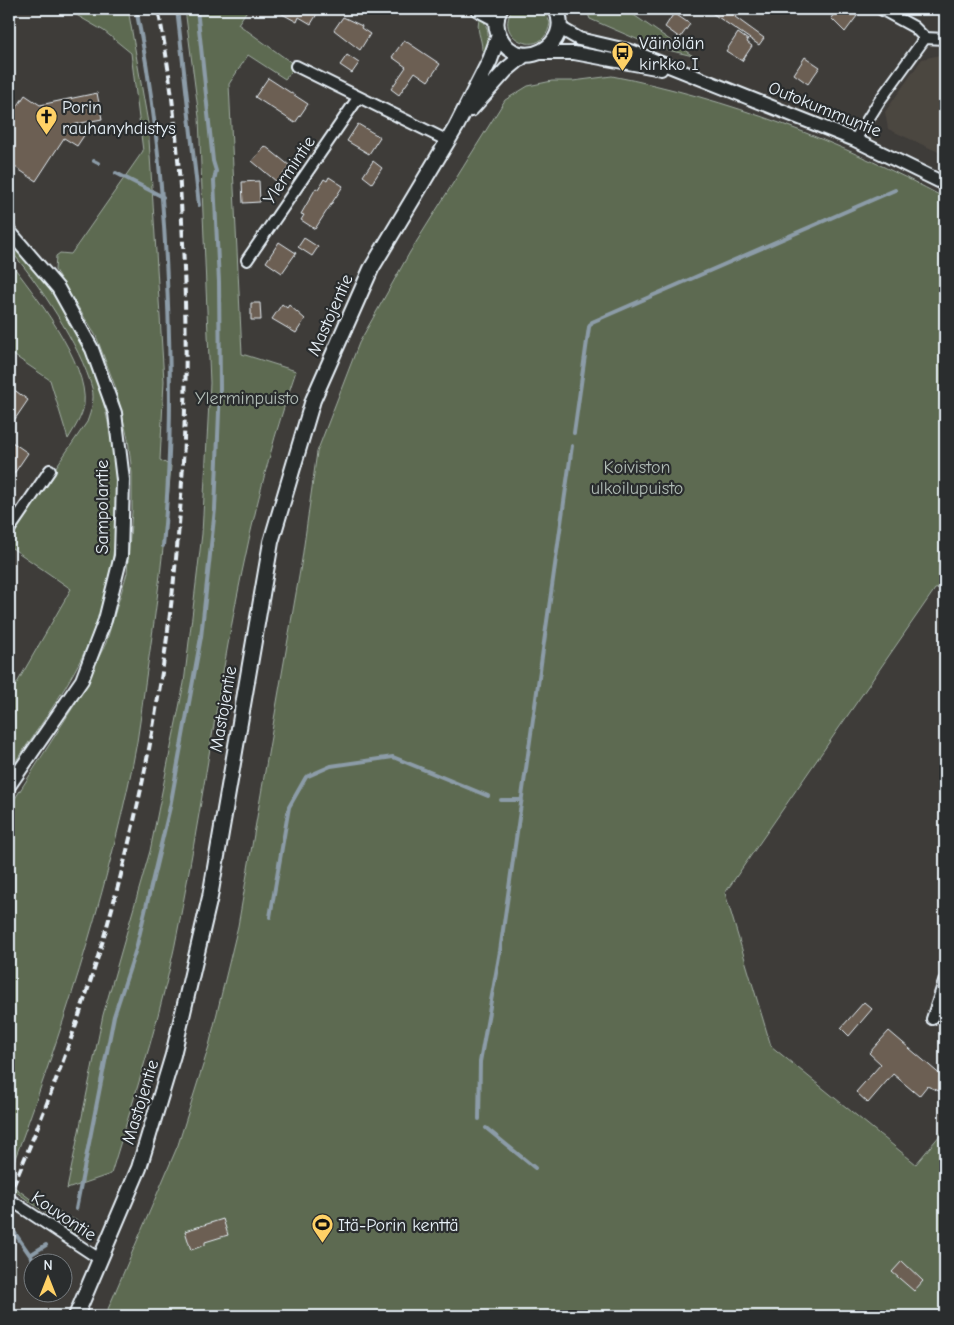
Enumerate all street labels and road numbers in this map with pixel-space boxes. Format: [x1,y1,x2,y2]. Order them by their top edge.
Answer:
street label: Outokummuntie [765,77,884,142]
street label: Ylermintie [259,132,320,208]
street label: Mastojentie [303,271,358,359]
street label: Sampolantie [92,460,113,554]
street label: Mastojentie [206,664,241,754]
street label: Mastojentie [118,1057,163,1147]
street label: Kouvontie [27,1187,100,1246]

